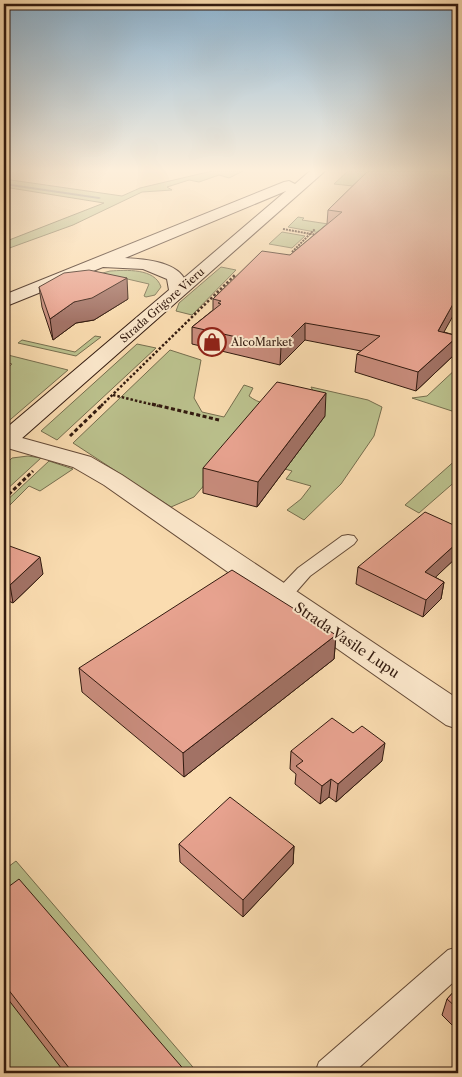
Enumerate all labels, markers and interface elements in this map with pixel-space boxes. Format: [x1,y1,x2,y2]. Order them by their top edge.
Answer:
street label: Strada Grigore Vieru [117,264,207,346]
shop icon: AlcoMarket [197,327,227,357]
place label: AlcoMarket [230,335,292,349]
street label: Strada Vasile Lupu [291,598,403,682]

